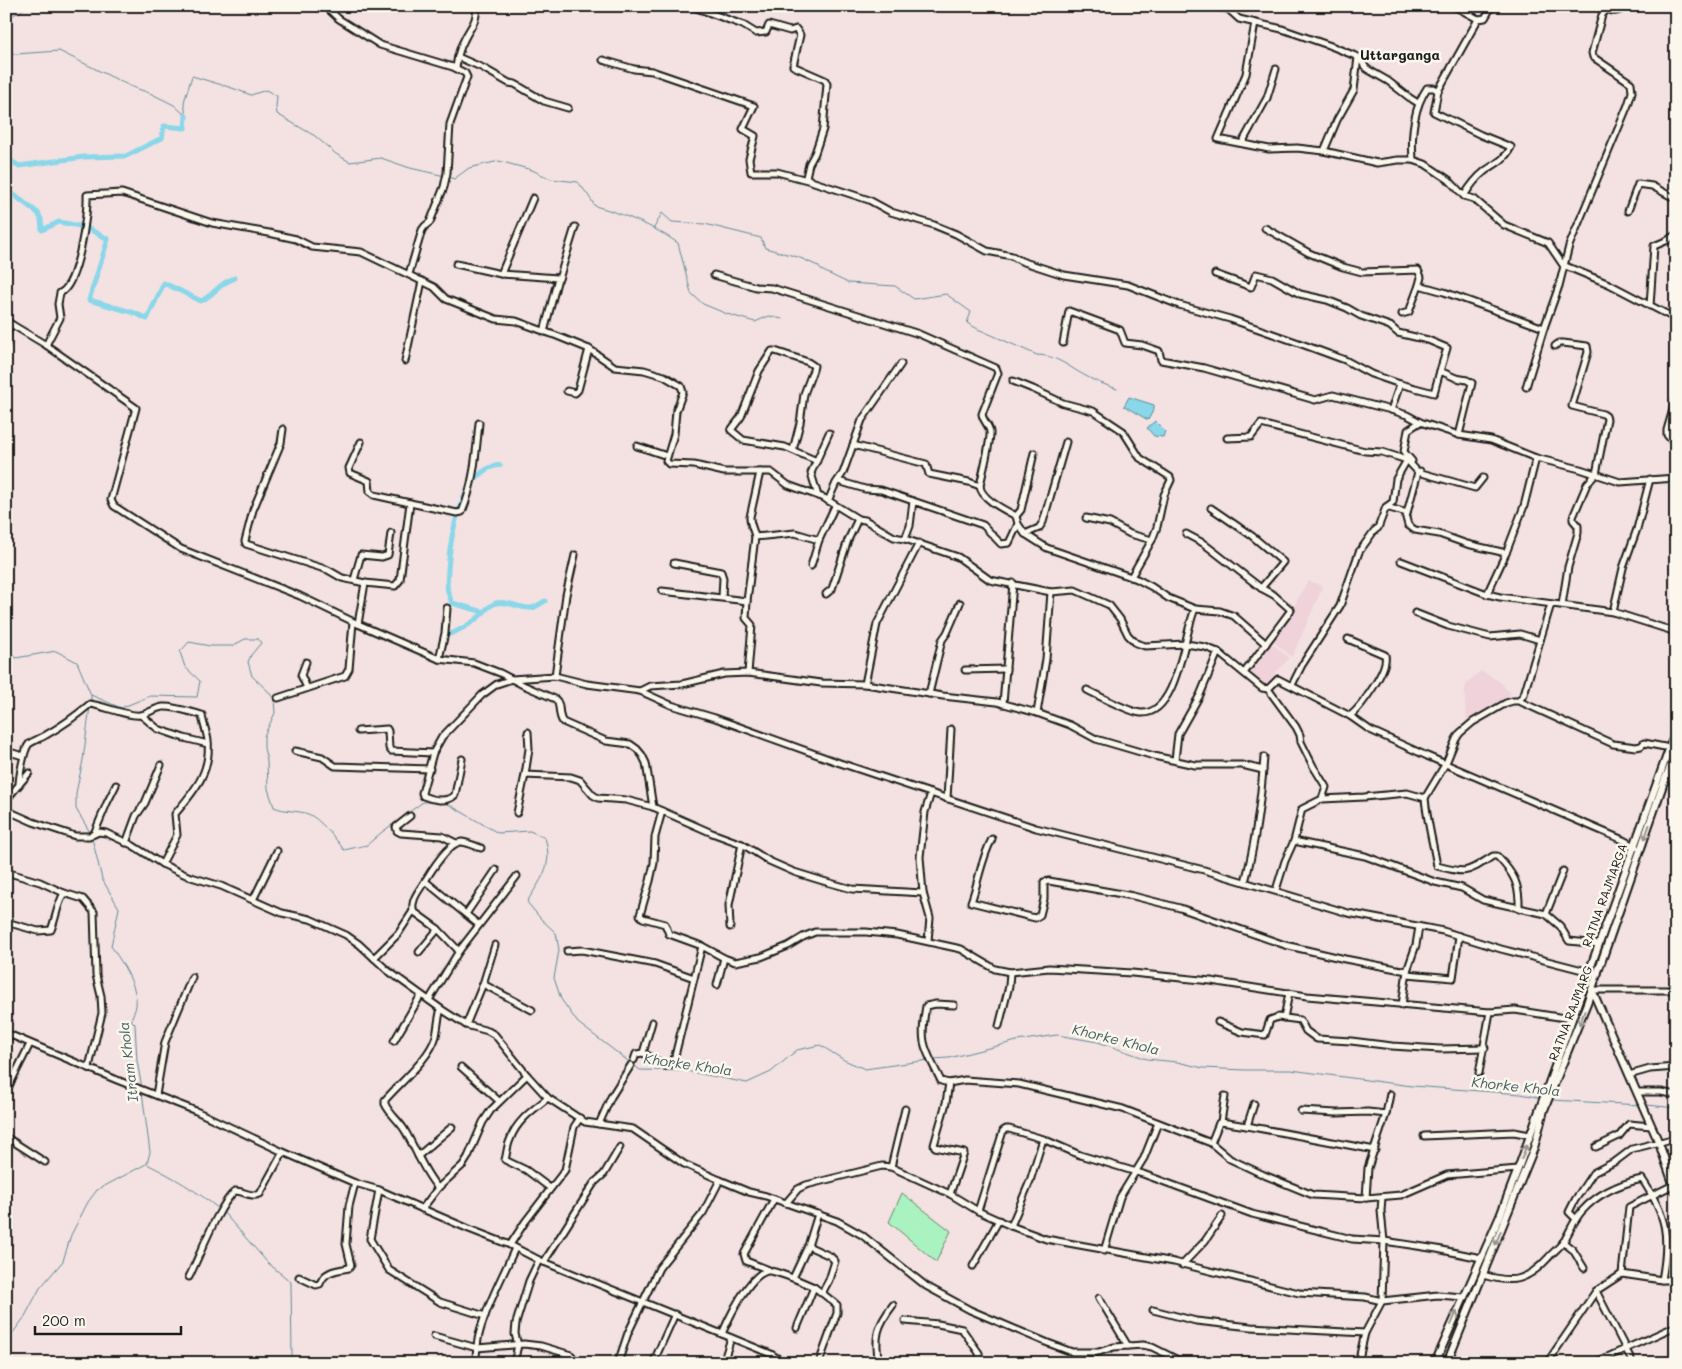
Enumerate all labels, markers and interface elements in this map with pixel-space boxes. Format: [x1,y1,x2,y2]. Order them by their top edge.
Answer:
district label: Uttarganga [1360,45,1440,64]
one-way arrow [1641,823,1651,839]
street label: RATNA RAJMARGA [1578,841,1630,949]
street label: RATNA RAJMARG [1544,963,1596,1063]
one-way arrow [1577,1010,1586,1026]
water label: Khorke Khola [1070,1019,1162,1059]
water label: Itram Khola [114,1021,142,1103]
water label: Khorke Khola [642,1048,734,1080]
water label: Khorke Khola [1471,1072,1561,1100]
one-way arrow [1520,1145,1529,1160]
one-way arrow [1493,1230,1502,1245]
scale bar [35,1304,181,1336]
text: 200 m [42,1310,86,1330]
one-way arrow [1450,1311,1460,1326]

